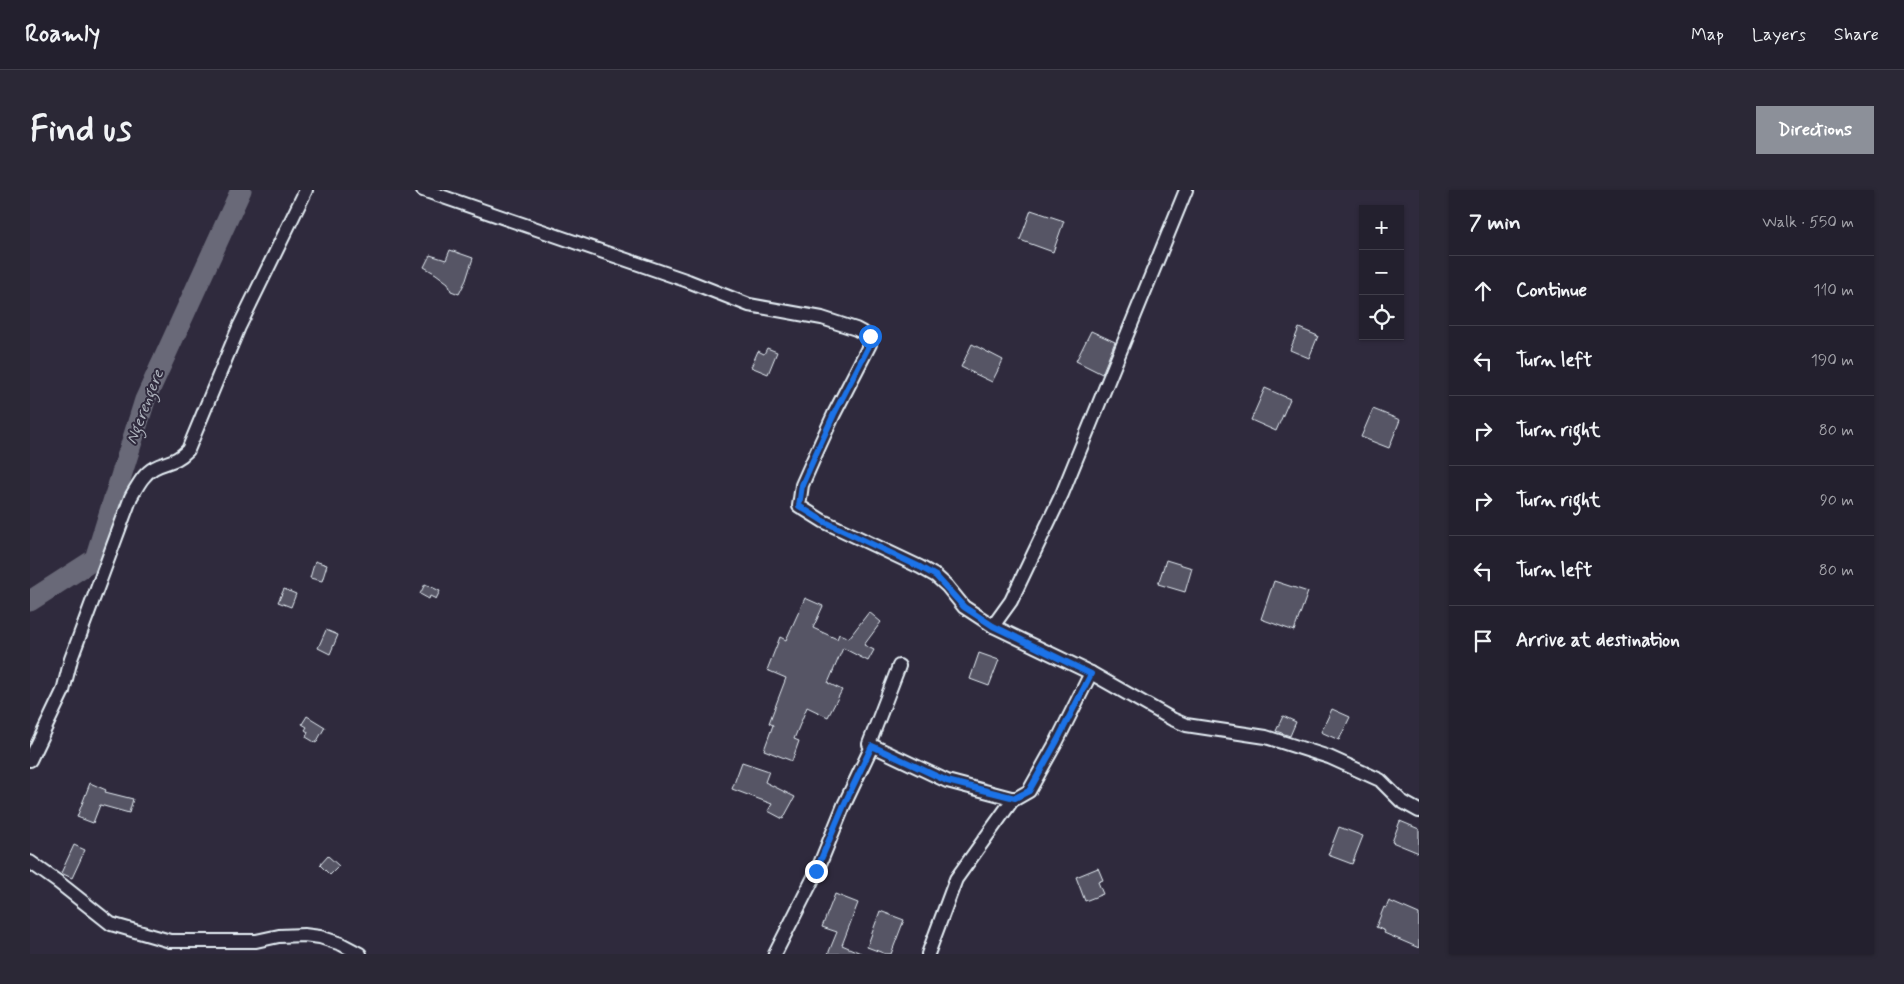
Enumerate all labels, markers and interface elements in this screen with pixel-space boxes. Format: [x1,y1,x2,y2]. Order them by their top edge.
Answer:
text: Roamly [25,19,100,50]
text: Map [1691,23,1724,47]
text: Layers [1752,23,1806,47]
text: Share [1834,23,1879,47]
button: Directions [1756,106,1874,154]
text: Find us [30,107,132,153]
map controls [1359,205,1404,340]
button: + [1359,205,1404,250]
text: 7 min [1469,209,1521,237]
text: Walk · 550 m [1762,212,1854,233]
button: − [1359,250,1404,295]
icon: ahead [1469,277,1497,305]
text: Continue [1516,278,1587,303]
text: 110 m [1813,280,1854,301]
button: locate [1359,295,1404,340]
route start [859,325,882,348]
icon: left [1469,347,1497,375]
text: Turn left [1516,348,1592,373]
text: 190 m [1811,350,1854,371]
water label: Ngerengere [121,366,171,448]
icon: right [1469,417,1497,445]
text: Turn right [1516,418,1600,443]
text: 80 m [1819,420,1854,441]
icon: right [1469,487,1497,515]
text: Turn right [1516,488,1600,513]
text: 90 m [1820,490,1854,511]
icon: left [1469,557,1497,585]
text: Turn left [1516,558,1592,583]
text: 80 m [1819,560,1854,581]
icon: arrive [1469,627,1497,655]
text: Arrive at destination [1516,628,1680,653]
route end [805,860,828,883]

